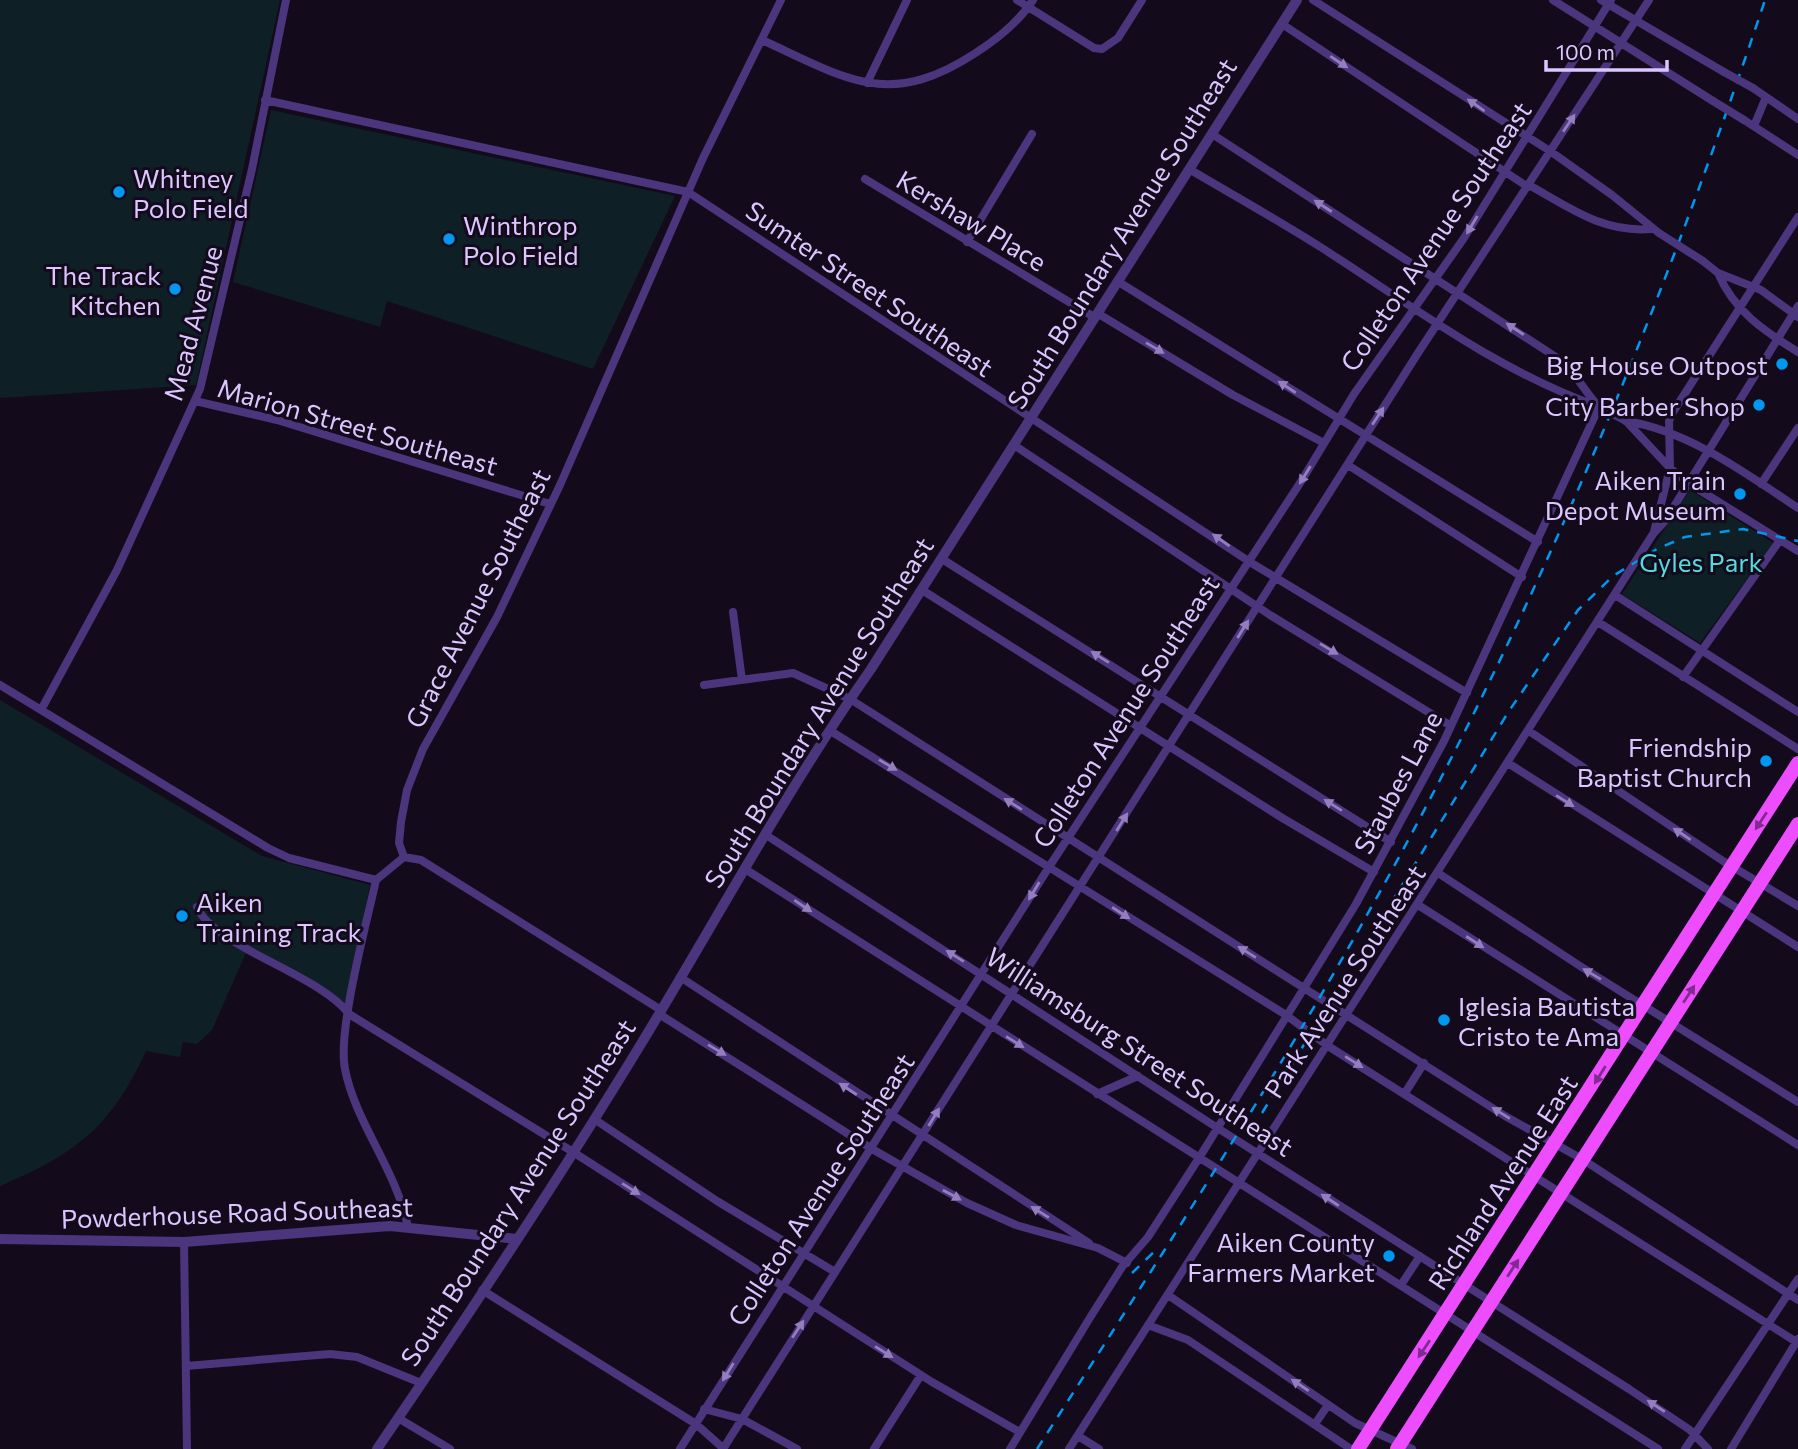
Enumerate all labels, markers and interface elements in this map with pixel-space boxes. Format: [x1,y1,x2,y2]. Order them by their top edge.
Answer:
scale bar [1546,28,1667,72]
text: 100 m [1556,39,1615,64]
street label: South Boundary Avenue Southeast [1000,52,1242,414]
one-way arrow [1329,55,1348,68]
street label: Colleton Avenue Southeast [1333,95,1537,377]
one-way arrow [1467,98,1485,112]
one-way arrow [1562,114,1576,132]
place label: Whitney Polo Field [133,162,248,223]
street label: Kershaw Place [892,163,1052,277]
marker: Whitney Polo Field [111,184,127,200]
street label: Sumter Street Southeast [741,194,999,382]
one-way arrow [1314,200,1333,213]
place label: Winthrop Polo Field [463,209,578,270]
one-way arrow [1466,215,1478,234]
marker: Winthrop Polo Field [441,231,457,247]
street label: Mead Avenue [156,242,228,404]
place label: The Track Kitchen [46,259,161,320]
marker: The Track Kitchen [167,281,183,297]
one-way arrow [1506,322,1524,336]
one-way arrow [1146,342,1165,354]
place label: Big House Outpost [1546,349,1768,380]
marker: Big House Outpost [1774,356,1790,372]
street label: Marion Street Southeast [214,371,502,481]
one-way arrow [1278,381,1297,394]
place label: City Barber Shop [1545,390,1745,421]
marker: City Barber Shop [1751,397,1767,413]
one-way arrow [1372,407,1385,426]
street label: Grace Avenue Southeast [398,463,556,733]
place label: Aiken Train Depot Museum [1545,464,1726,525]
one-way arrow [1299,465,1311,484]
marker: Aiken Train Depot Museum [1732,486,1748,502]
street label: South Boundary Avenue Southeast [697,531,939,893]
one-way arrow [1212,533,1230,547]
park label: Gyles Park [1639,546,1763,577]
street label: Colleton Avenue Southeast [1025,569,1225,853]
one-way arrow [1237,620,1250,639]
one-way arrow [1320,643,1339,655]
one-way arrow [1091,651,1110,664]
street label: Staubes Lane [1347,706,1447,858]
place label: Friendship Baptist Church [1577,731,1752,792]
marker: Friendship Baptist Church [1758,753,1774,769]
one-way arrow [878,759,897,772]
one-way arrow [1555,794,1574,807]
one-way arrow [1004,797,1023,810]
one-way arrow [1323,799,1343,812]
one-way arrow [1754,811,1767,830]
one-way arrow [1115,812,1128,831]
one-way arrow [1672,827,1692,840]
street label: Park Avenue Southeast [1257,859,1431,1103]
one-way arrow [1028,882,1040,901]
place label: Aiken Training Track [196,886,362,947]
one-way arrow [793,899,812,912]
one-way arrow [1112,906,1131,919]
marker: Aiken Training Track [174,908,190,924]
one-way arrow [1465,935,1485,948]
street label: Williamsburg Street Southeast [981,940,1299,1162]
one-way arrow [1237,945,1256,958]
one-way arrow [945,949,964,962]
one-way arrow [1582,967,1601,980]
one-way arrow [1682,985,1696,1003]
place label: Iglesia Bautista Cristo te Ama [1458,990,1635,1051]
marker: Iglesia Bautista Cristo te Ama [1436,1012,1452,1028]
street label: South Boundary Avenue Southeast [393,1013,641,1371]
one-way arrow [1005,1035,1025,1048]
one-way arrow [707,1043,726,1056]
street label: Colleton Avenue Southeast [720,1047,920,1331]
one-way arrow [1344,1055,1364,1068]
one-way arrow [1593,1065,1606,1084]
street label: Richland Avenue East [1421,1069,1583,1295]
one-way arrow [839,1082,858,1095]
one-way arrow [928,1107,940,1126]
one-way arrow [1492,1107,1511,1120]
one-way arrow [621,1182,640,1195]
one-way arrow [942,1189,962,1201]
street label: Powderhouse Road Southeast [60,1190,414,1234]
one-way arrow [1321,1193,1340,1206]
one-way arrow [1030,1205,1049,1218]
place label: Aiken County Farmers Market [1187,1226,1375,1287]
marker: Aiken County Farmers Market [1381,1248,1397,1264]
one-way arrow [1507,1258,1520,1278]
one-way arrow [791,1320,805,1338]
one-way arrow [1417,1340,1431,1358]
one-way arrow [874,1345,893,1358]
one-way arrow [721,1363,734,1382]
one-way arrow [1290,1379,1309,1392]
one-way arrow [1646,1399,1665,1412]

